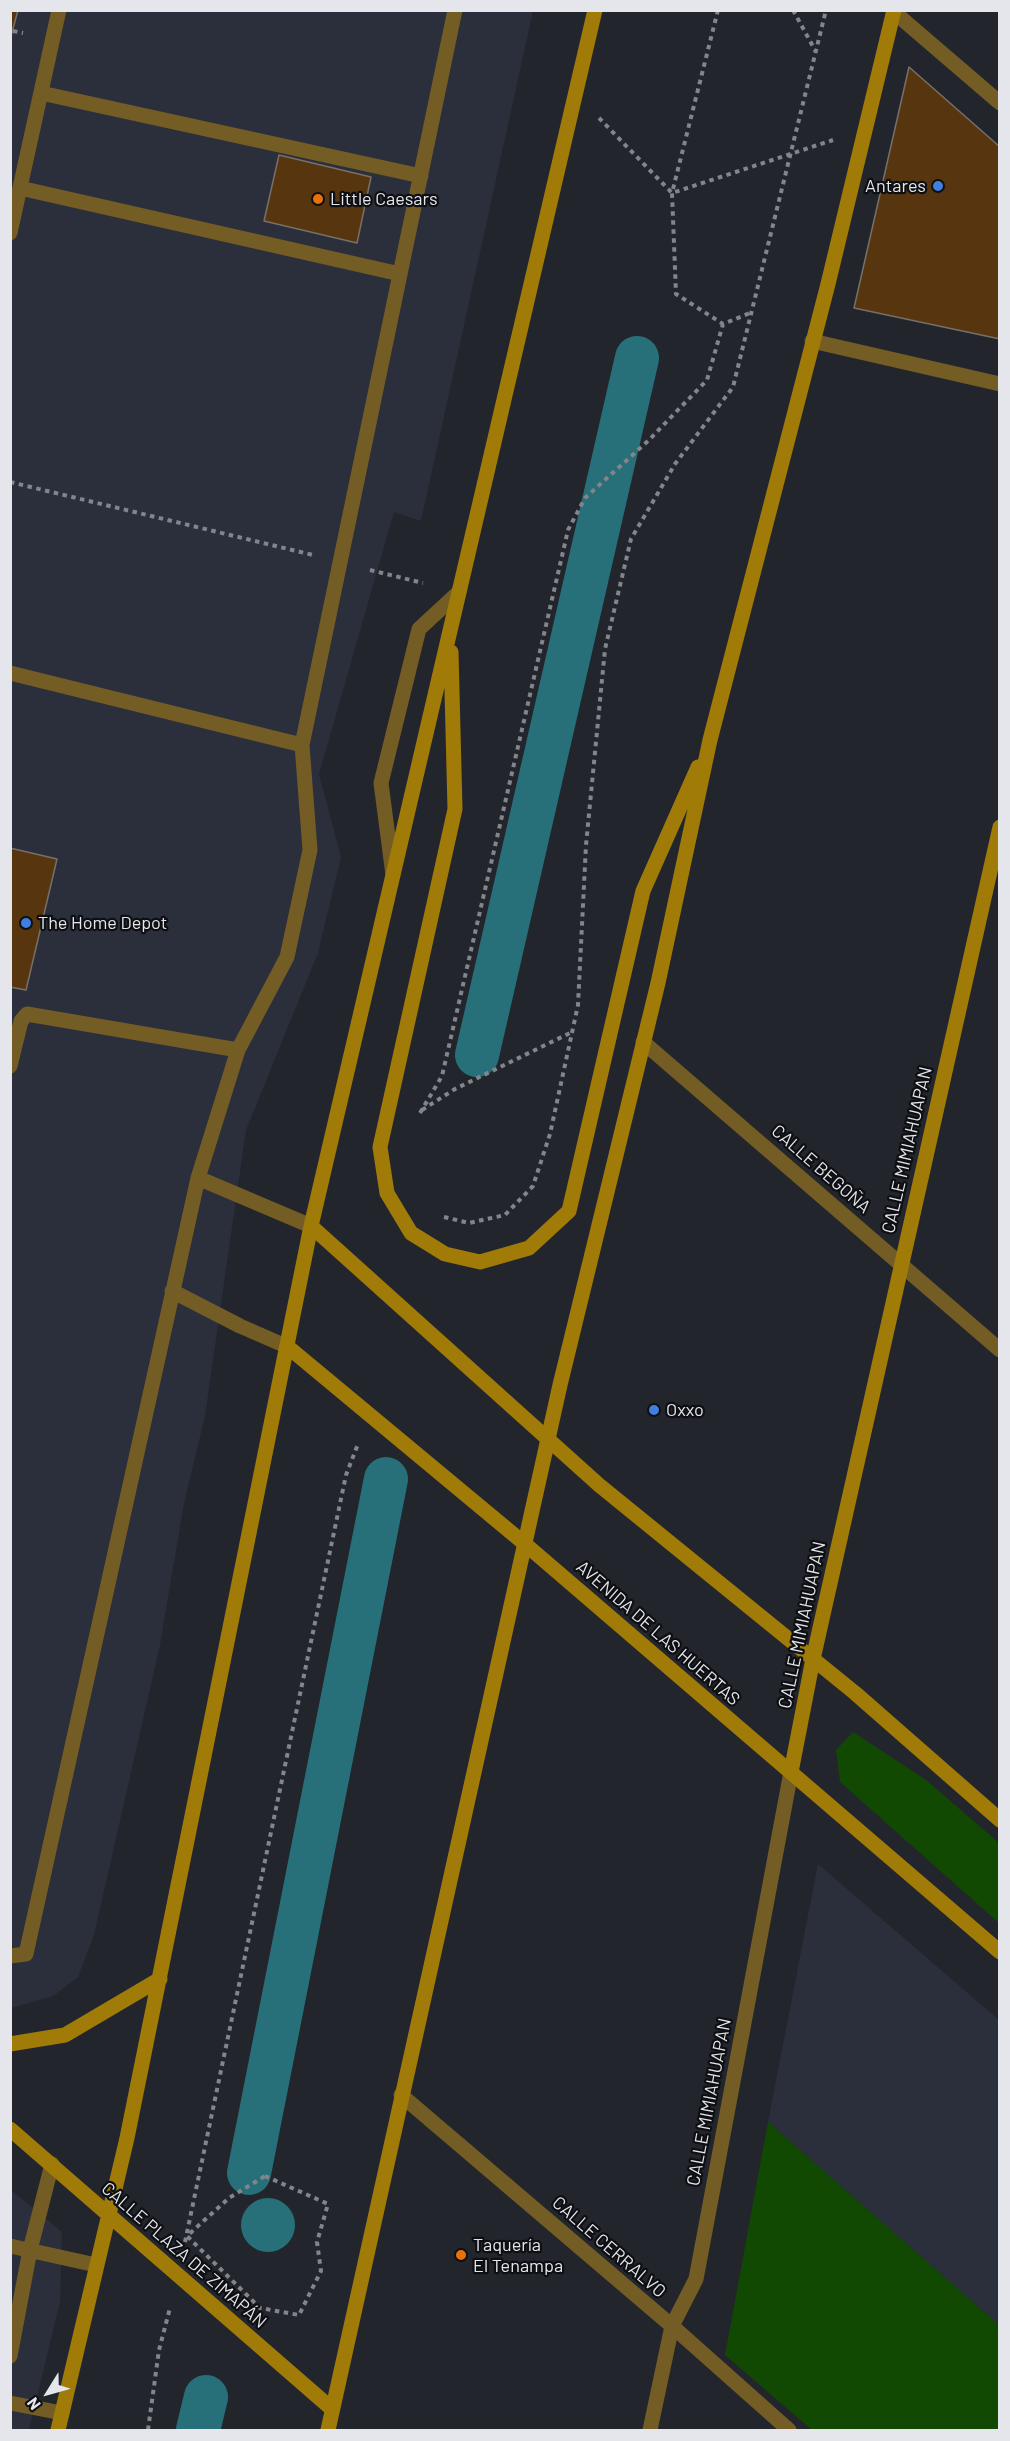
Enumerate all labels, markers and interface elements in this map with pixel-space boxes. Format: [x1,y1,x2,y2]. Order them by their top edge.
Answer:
place label: Antares [865,175,926,197]
marker: Antares [931,179,945,193]
place label: Little Caesars [330,188,438,210]
marker: Little Caesars [311,192,325,206]
place label: The Home Depot [38,912,167,934]
marker: The Home Depot [19,916,33,930]
street label: CALLE MIMIAHUAPAN [877,1065,937,1235]
street label: CALLE BEGOÑA [767,1120,875,1218]
place label: Oxxo [666,1399,704,1421]
marker: Oxxo [647,1403,661,1417]
street label: CALLE MIMIAHUAPAN [774,1539,830,1711]
street label: AVENIDA DE LAS HUERTAS [572,1556,744,1710]
street label: CALLE MIMIAHUAPAN [682,2016,736,2188]
street label: CALLE PLAZA DE ZIMAPÁN [97,2178,271,2332]
street label: CALLE CERRALVO [548,2192,670,2302]
place label: Taquería El Tenampa [473,2234,563,2276]
marker: Taquería El Tenampa [454,2248,468,2262]
north arrow [18,2363,78,2423]
text: N [22,2394,44,2414]

